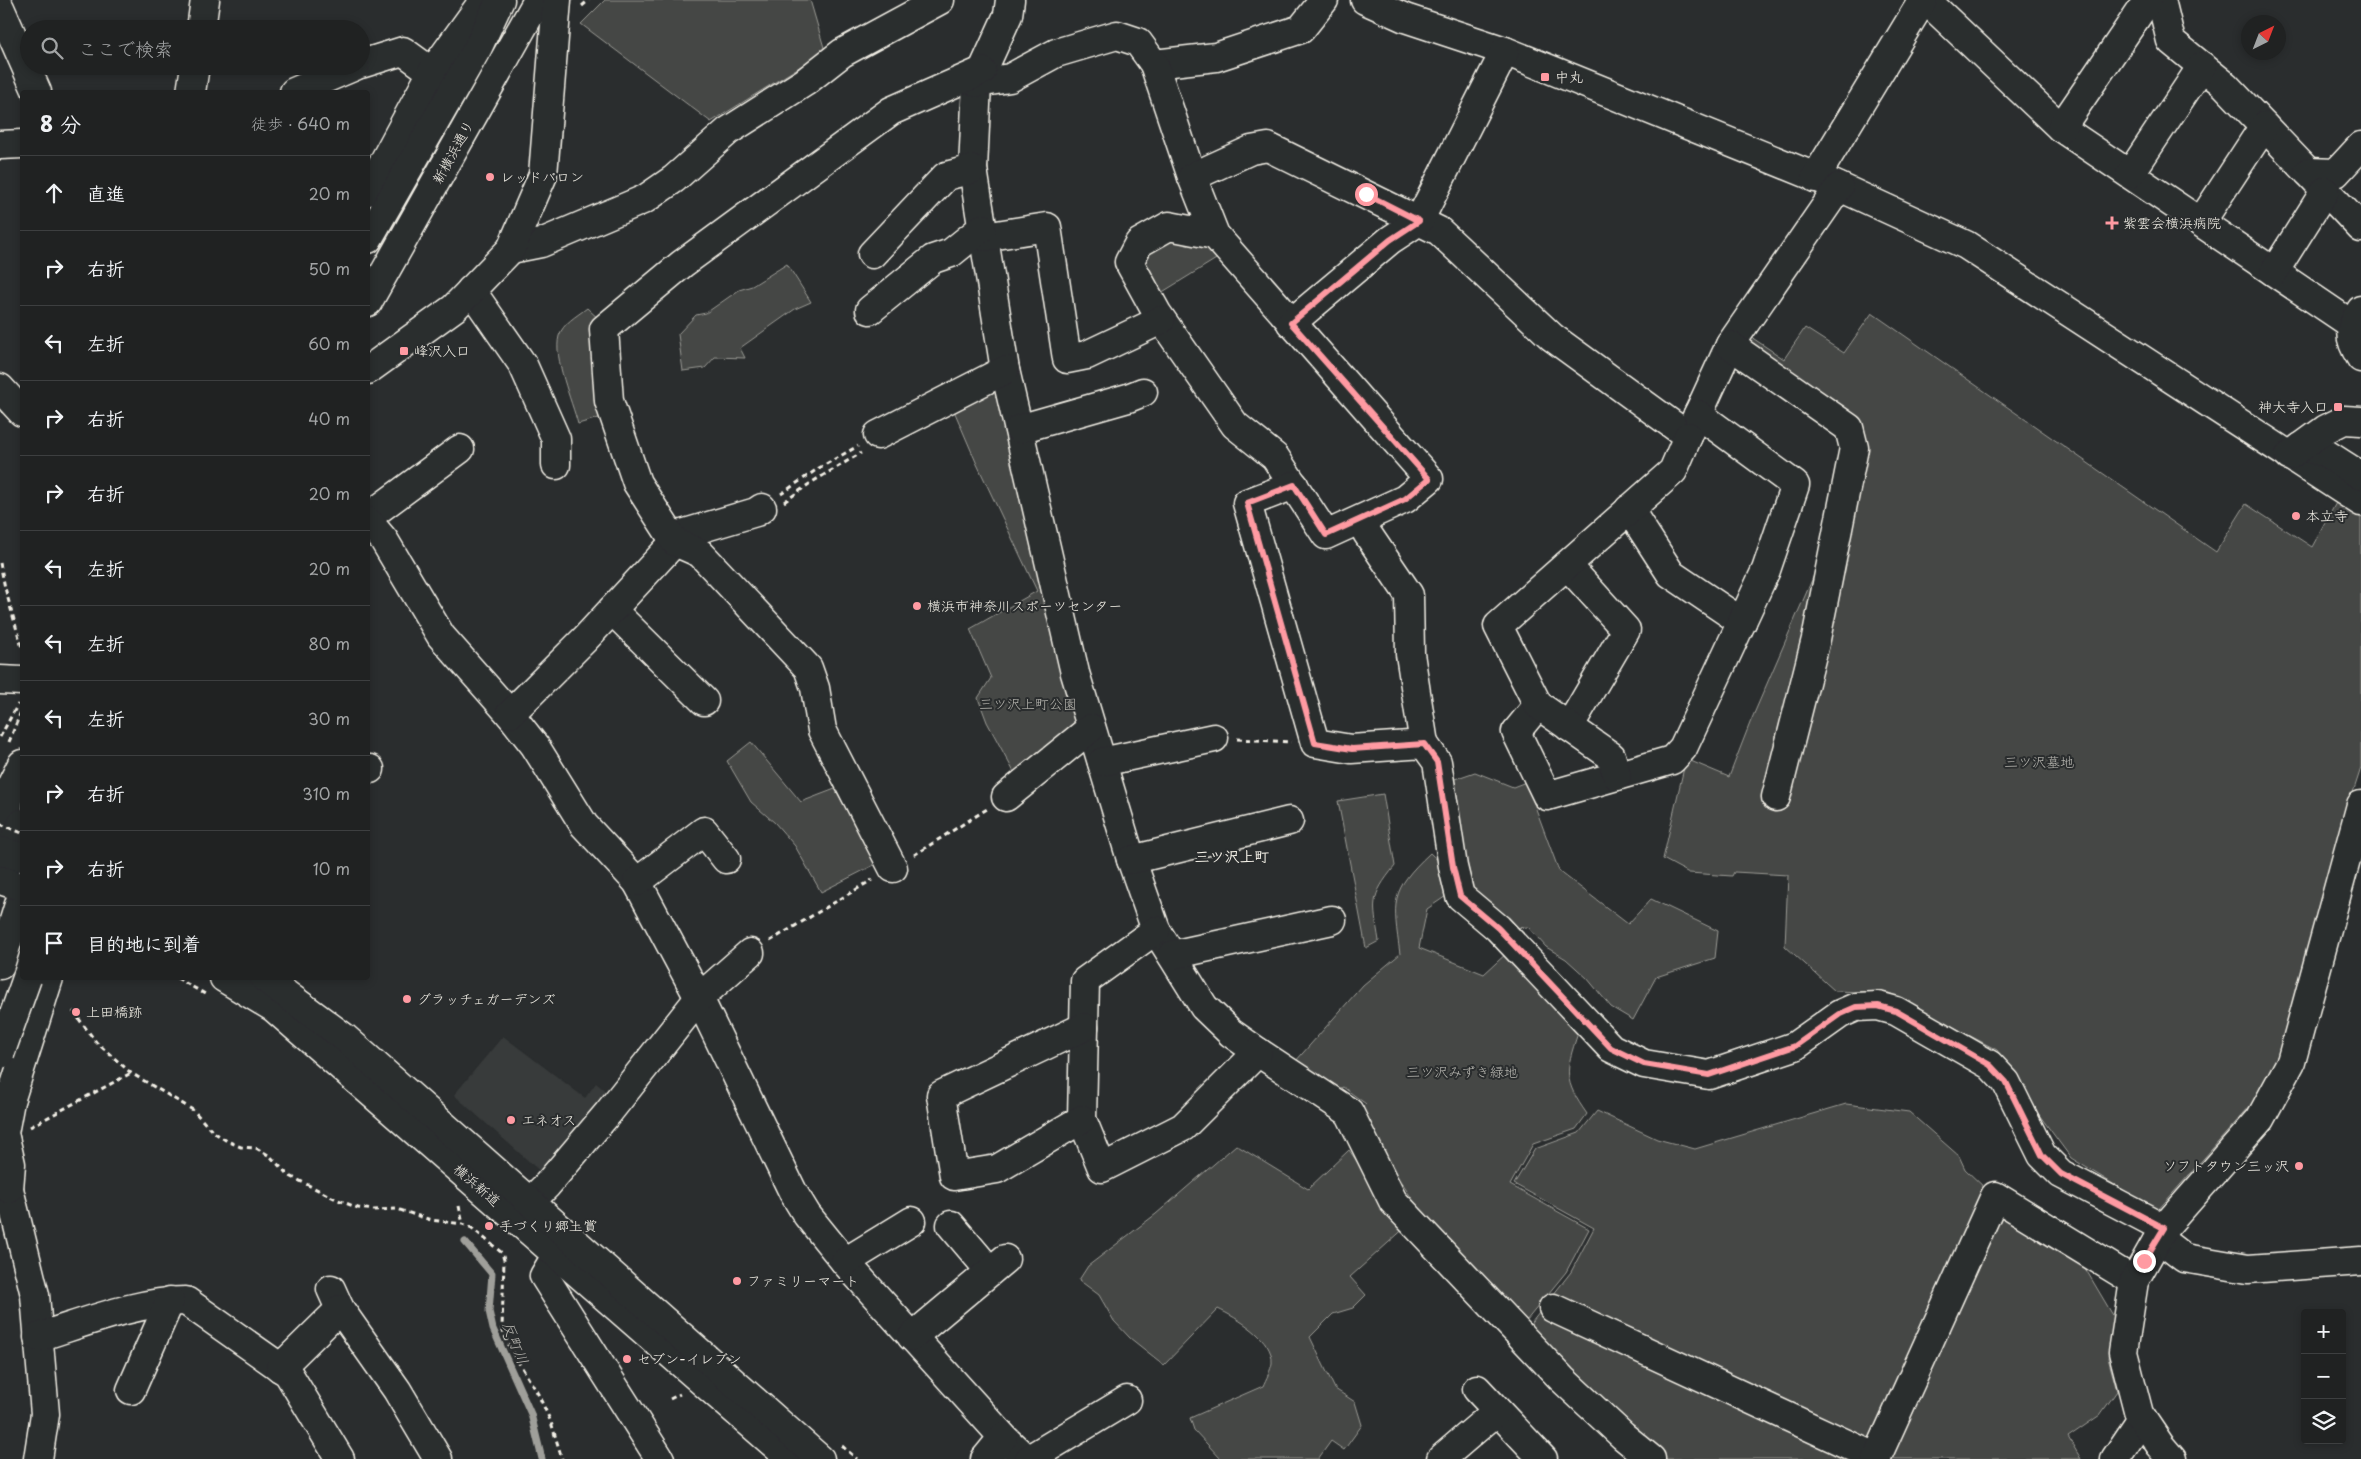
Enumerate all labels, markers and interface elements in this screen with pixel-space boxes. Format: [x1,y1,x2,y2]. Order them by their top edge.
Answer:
north arrow [2241,15,2286,60]
search box [20,20,370,75]
icon: search [38,34,66,62]
text: ここで検索 [78,34,173,62]
place label: 中丸 [1555,66,1583,87]
marker: 中丸 [1539,71,1551,83]
text: 8 分 [40,107,81,139]
text: 徒歩 · 640 m [251,111,350,135]
street label: 新横浜通り [426,116,479,187]
place label: レッドバロン [500,166,584,187]
marker: レッドバロン [484,171,496,183]
icon: ahead [40,179,68,207]
text: 直進 [87,179,125,207]
text: 20 m [309,181,350,205]
route start [1355,183,1378,206]
place label: 紫雲会横浜病院 [2123,212,2221,233]
marker: 紫雲会横浜病院 [2105,216,2119,230]
icon: right [40,254,68,282]
text: 右折 [87,254,125,282]
text: 50 m [309,256,350,280]
icon: left [40,329,68,357]
text: 左折 [87,329,125,357]
text: 60 m [308,331,350,355]
place label: 峰沢入口 [414,340,470,361]
marker: 峰沢入口 [398,345,410,357]
place label: 神大寺入口 [2258,396,2328,417]
marker: 神大寺入口 [2332,401,2344,413]
icon: right [40,404,68,432]
text: 右折 [87,404,125,432]
text: 40 m [308,406,350,430]
icon: right [40,479,68,507]
text: 右折 [87,479,125,507]
text: 20 m [309,481,350,505]
place label: 本立寺 [2306,505,2348,526]
marker: 本立寺 [2290,510,2302,522]
icon: left [40,554,68,582]
text: 左折 [87,554,125,582]
text: 20 m [309,556,350,580]
place label: 横浜市神奈川スポーツセンター [927,595,1122,616]
marker: 横浜市神奈川スポーツセンター [911,600,923,612]
icon: left [40,629,68,657]
text: 左折 [87,629,125,657]
text: 80 m [308,631,350,655]
park label: 三ツ沢上町公園 [979,693,1077,714]
icon: left [40,704,68,732]
text: 左折 [87,704,125,732]
text: 30 m [308,706,350,730]
park label: 三ツ沢墓地 [2004,751,2074,772]
icon: right [40,779,68,807]
text: 右折 [87,779,125,807]
text: 310 m [302,781,350,805]
district label: 三ツ沢上町 [1194,844,1270,867]
icon: right [40,854,68,882]
text: 右折 [87,854,125,882]
text: 10 m [313,856,350,880]
icon: arrive [40,929,68,957]
text: 目的地に到着 [87,929,201,957]
place label: グラッチェガーデンズ [417,988,556,1009]
marker: グラッチェガーデンズ [401,993,413,1005]
place label: 上田橋跡 [86,1001,142,1022]
marker: 上田橋跡 [70,1006,82,1018]
park label: 三ツ沢みずき緑地 [1406,1061,1518,1082]
place label: エネオス [521,1109,576,1130]
marker: エネオス [505,1114,517,1126]
place label: ソフトタウン三ッ沢 [2163,1155,2289,1176]
street label: 横浜新道 [449,1158,505,1211]
marker: ソフトタウン三ッ沢 [2293,1160,2305,1172]
place label: 手づくり郷土賞 [499,1215,597,1236]
marker: 手づくり郷土賞 [483,1220,495,1232]
route end [2133,1250,2156,1273]
place label: ファミリーマート [747,1270,859,1291]
marker: ファミリーマート [731,1275,743,1287]
map controls [2301,1309,2346,1444]
button: + [2301,1309,2346,1354]
water label: 反町川 [497,1317,535,1368]
place label: セブン-イレブン [637,1348,742,1369]
marker: セブン-イレブン [621,1353,633,1365]
button: − [2301,1354,2346,1399]
button: layers [2301,1399,2346,1444]

